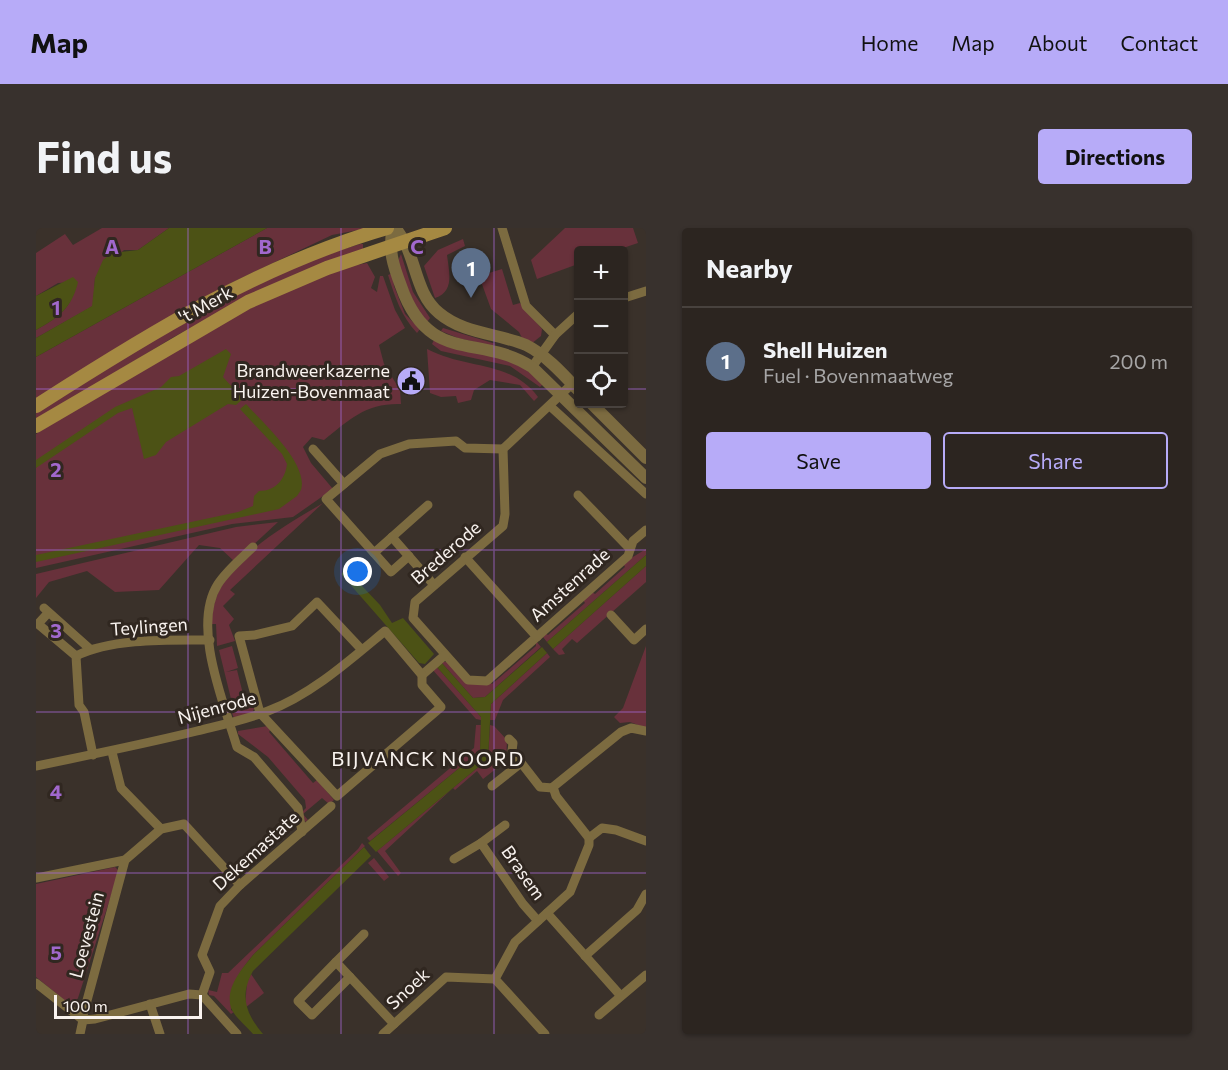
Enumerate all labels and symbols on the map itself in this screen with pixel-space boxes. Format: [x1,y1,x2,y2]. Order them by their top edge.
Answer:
text: A [105,234,119,258]
text: B [258,234,272,258]
text: C [410,234,424,258]
pin: 1 [452,248,490,298]
street label: 't Merk [175,280,236,328]
text: 1 [51,295,61,319]
place label: Brandweerkazerne Huizen-Bovenmaat [233,359,390,402]
public building icon: Brandweerkazerne Huizen-Bovenmaat [395,365,427,397]
text: 2 [50,457,62,481]
street label: Brederode [406,516,485,589]
street label: Amstenrade [525,543,614,626]
your location [343,557,372,586]
street label: Teylingen [109,612,188,640]
text: 3 [50,618,62,642]
street label: Nijenrode [175,686,258,728]
district label: BIJVANCK NOORD [331,746,525,770]
text: 4 [50,779,62,803]
street label: Dekemastate [208,806,303,895]
street label: Brasem [497,841,550,904]
street label: Loevestein [64,889,108,980]
text: 5 [50,940,62,964]
street label: Snoek [381,963,434,1014]
scale bar [54,992,202,1020]

